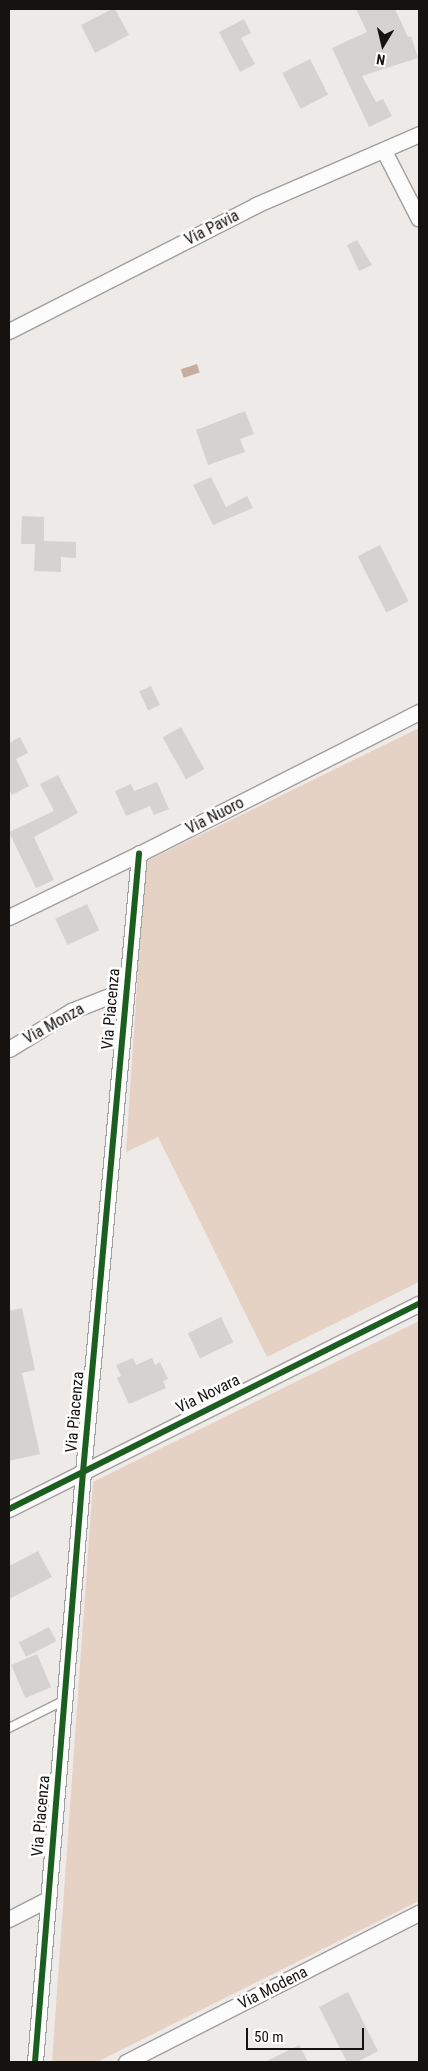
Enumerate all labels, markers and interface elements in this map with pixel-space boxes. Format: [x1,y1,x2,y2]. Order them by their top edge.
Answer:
north arrow [358,20,408,70]
text: N [375,51,386,68]
street label: Via Pavia [182,206,242,250]
street label: Via Nuoro [183,793,247,839]
street label: Via Piacenza [98,968,124,1050]
street label: Via Monza [20,999,88,1049]
street label: Via Novara [173,1370,243,1418]
street label: Via Piacenza [62,1371,88,1453]
street label: Via Piacenza [28,1775,54,1857]
street label: Via Modena [235,1962,311,2014]
scale bar [248,2018,366,2050]
text: 50 m [254,2028,284,2046]

